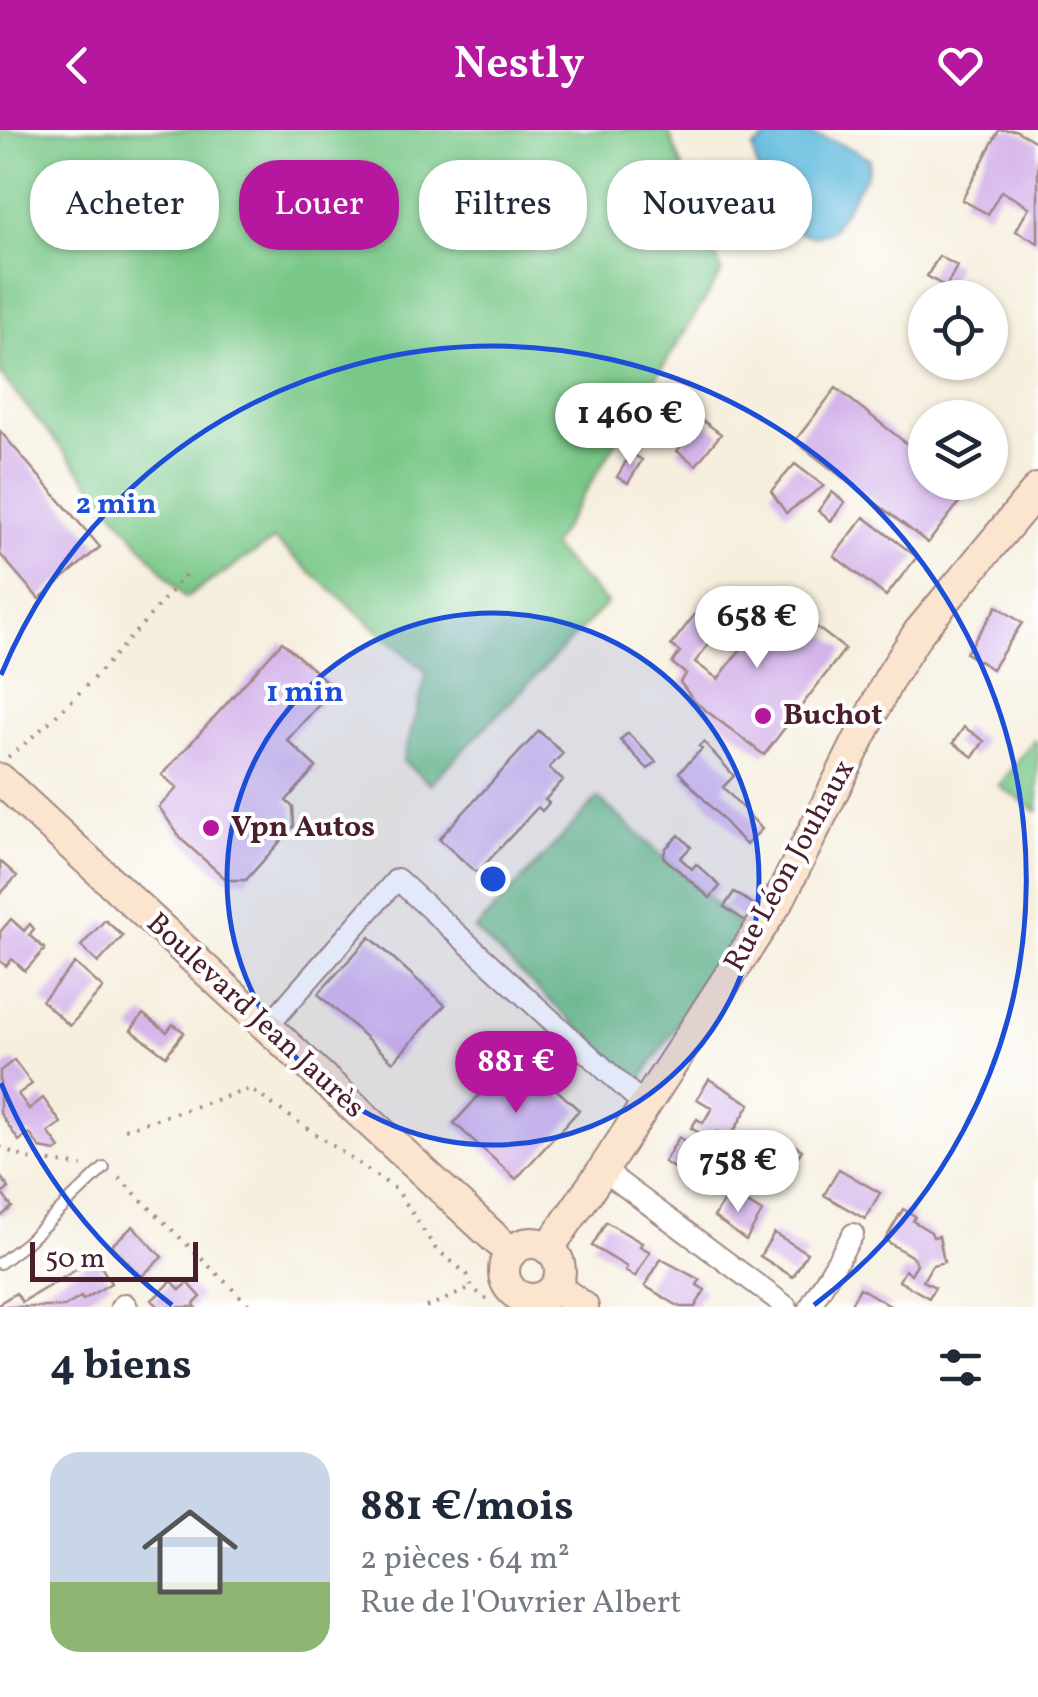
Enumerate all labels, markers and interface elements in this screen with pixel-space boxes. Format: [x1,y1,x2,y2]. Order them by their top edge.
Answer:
text: Nestly [453,34,585,97]
icon: back [50,38,105,93]
icon: heart [933,38,988,93]
chip: Acheter [30,160,219,250]
chip: Louer [239,160,399,250]
chip: Filtres [419,160,587,250]
chip: Nouveau [607,160,812,250]
map controls [908,280,1008,500]
button: locate [908,280,1008,380]
pin: 1 460 € [538,383,722,468]
text: 1 460 € [577,393,683,437]
button: layers [908,400,1008,500]
text: 2 min [76,484,156,526]
pin: 658 € [687,586,827,671]
text: 658 € [717,596,797,640]
text: 1 min [266,672,344,714]
place label: Buchot [783,695,883,737]
marker: Buchot [752,705,774,727]
street label: Rue Léon Jouhaux [714,752,866,980]
place label: Vpn Autos [231,807,375,849]
marker: Vpn Autos [200,817,222,839]
centre of rings [475,861,511,897]
street label: Boulevard Jean Jaurès [136,903,374,1129]
pin: 881 € [446,1031,586,1116]
text: 881 € [477,1041,555,1085]
pin: 758 € [668,1130,808,1215]
text: 758 € [699,1140,777,1184]
scale bar [30,1237,198,1282]
text: 50 m [45,1240,105,1279]
text: 4 biens [50,1338,192,1397]
icon: filters [933,1340,988,1395]
text: 881 €/mois [360,1479,574,1538]
icon: home [130,1492,250,1612]
text: 2 pièces · 64 m² [360,1538,570,1582]
text: Rue de l'Ouvrier Albert [360,1582,682,1626]

